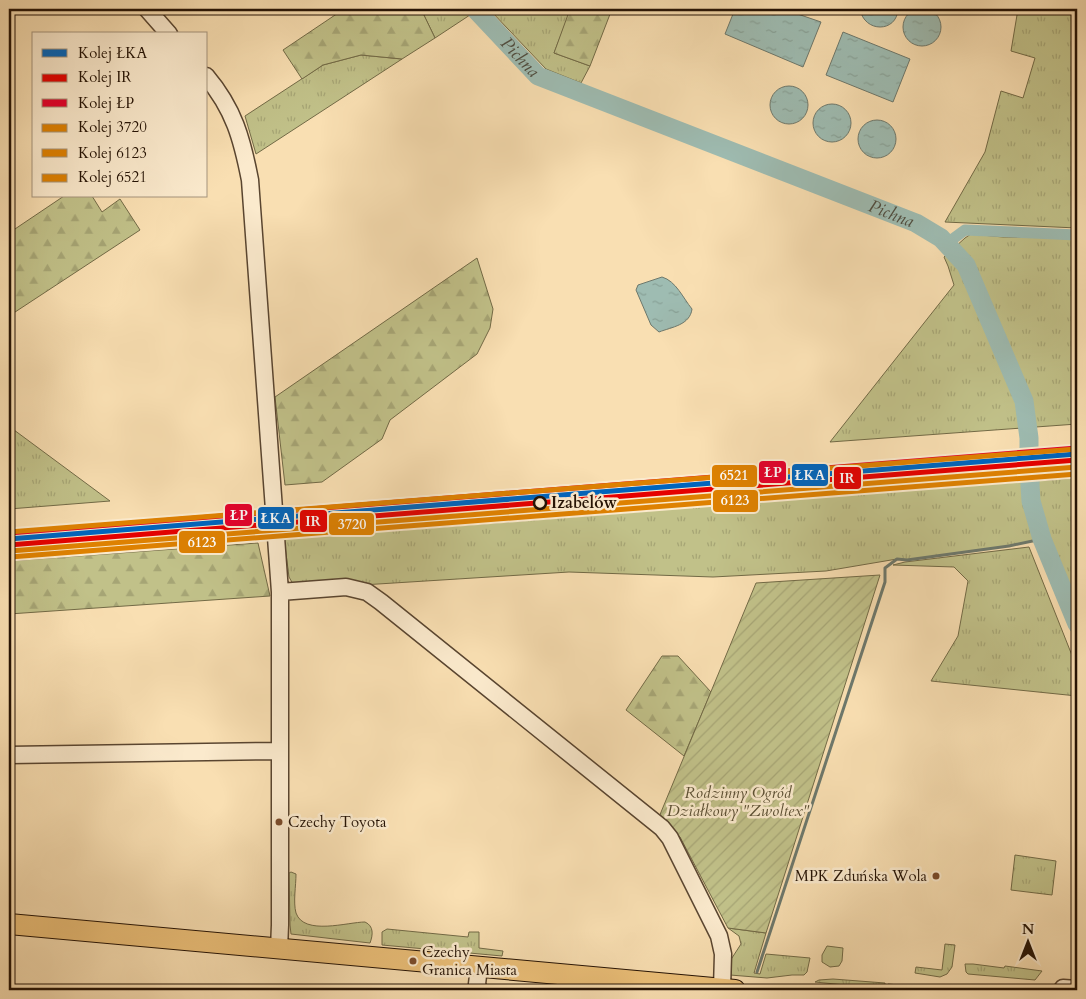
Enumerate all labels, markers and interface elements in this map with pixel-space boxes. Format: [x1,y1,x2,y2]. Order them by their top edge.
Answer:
water label: Pichna [495,31,545,83]
legend [32,32,208,198]
text: Kolej ŁKA [78,43,147,63]
text: Kolej IR [78,67,132,87]
text: Kolej ŁP [78,93,134,113]
text: Kolej 3720 [78,117,147,137]
text: Kolej 6123 [78,143,147,163]
text: Kolej 6521 [78,167,147,187]
water label: Pichna [865,193,918,234]
line badge: ŁP [758,460,787,484]
text: ŁP [764,463,782,482]
line badge: ŁKA [791,463,829,487]
line badge: 6521 [711,464,758,488]
text: 6521 [720,466,748,485]
text: ŁKA [795,466,826,485]
line badge: IR [833,466,862,490]
text: IR [839,469,856,488]
line badge: 6123 [712,489,759,513]
text: 6123 [721,491,749,510]
place label: Izabelów [551,492,618,514]
marker: Izabelów [533,496,547,510]
line badge: ŁP [224,503,253,527]
text: ŁP [230,506,248,525]
line badge: ŁKA [257,506,295,530]
text: ŁKA [261,509,292,528]
line badge: IR [299,509,328,533]
text: IR [305,512,322,531]
line badge: 3720 [328,512,375,536]
text: 3720 [338,515,366,534]
line badge: 6123 [178,530,226,554]
text: 6123 [188,533,216,552]
park label: Rodzinny Ogród Działkowy "Zwoltex" [667,782,810,822]
place label: Czechy Toyota [288,812,387,832]
marker: Czechy Toyota [274,817,284,827]
place label: MPK Zduńska Wola [795,866,928,886]
marker: MPK Zduńska Wola [931,871,941,881]
north arrow [1004,916,1054,966]
text: N [1022,920,1034,939]
place label: Czechy Granica Miasta [422,942,518,980]
marker: Czechy Granica Miasta [408,956,418,966]

